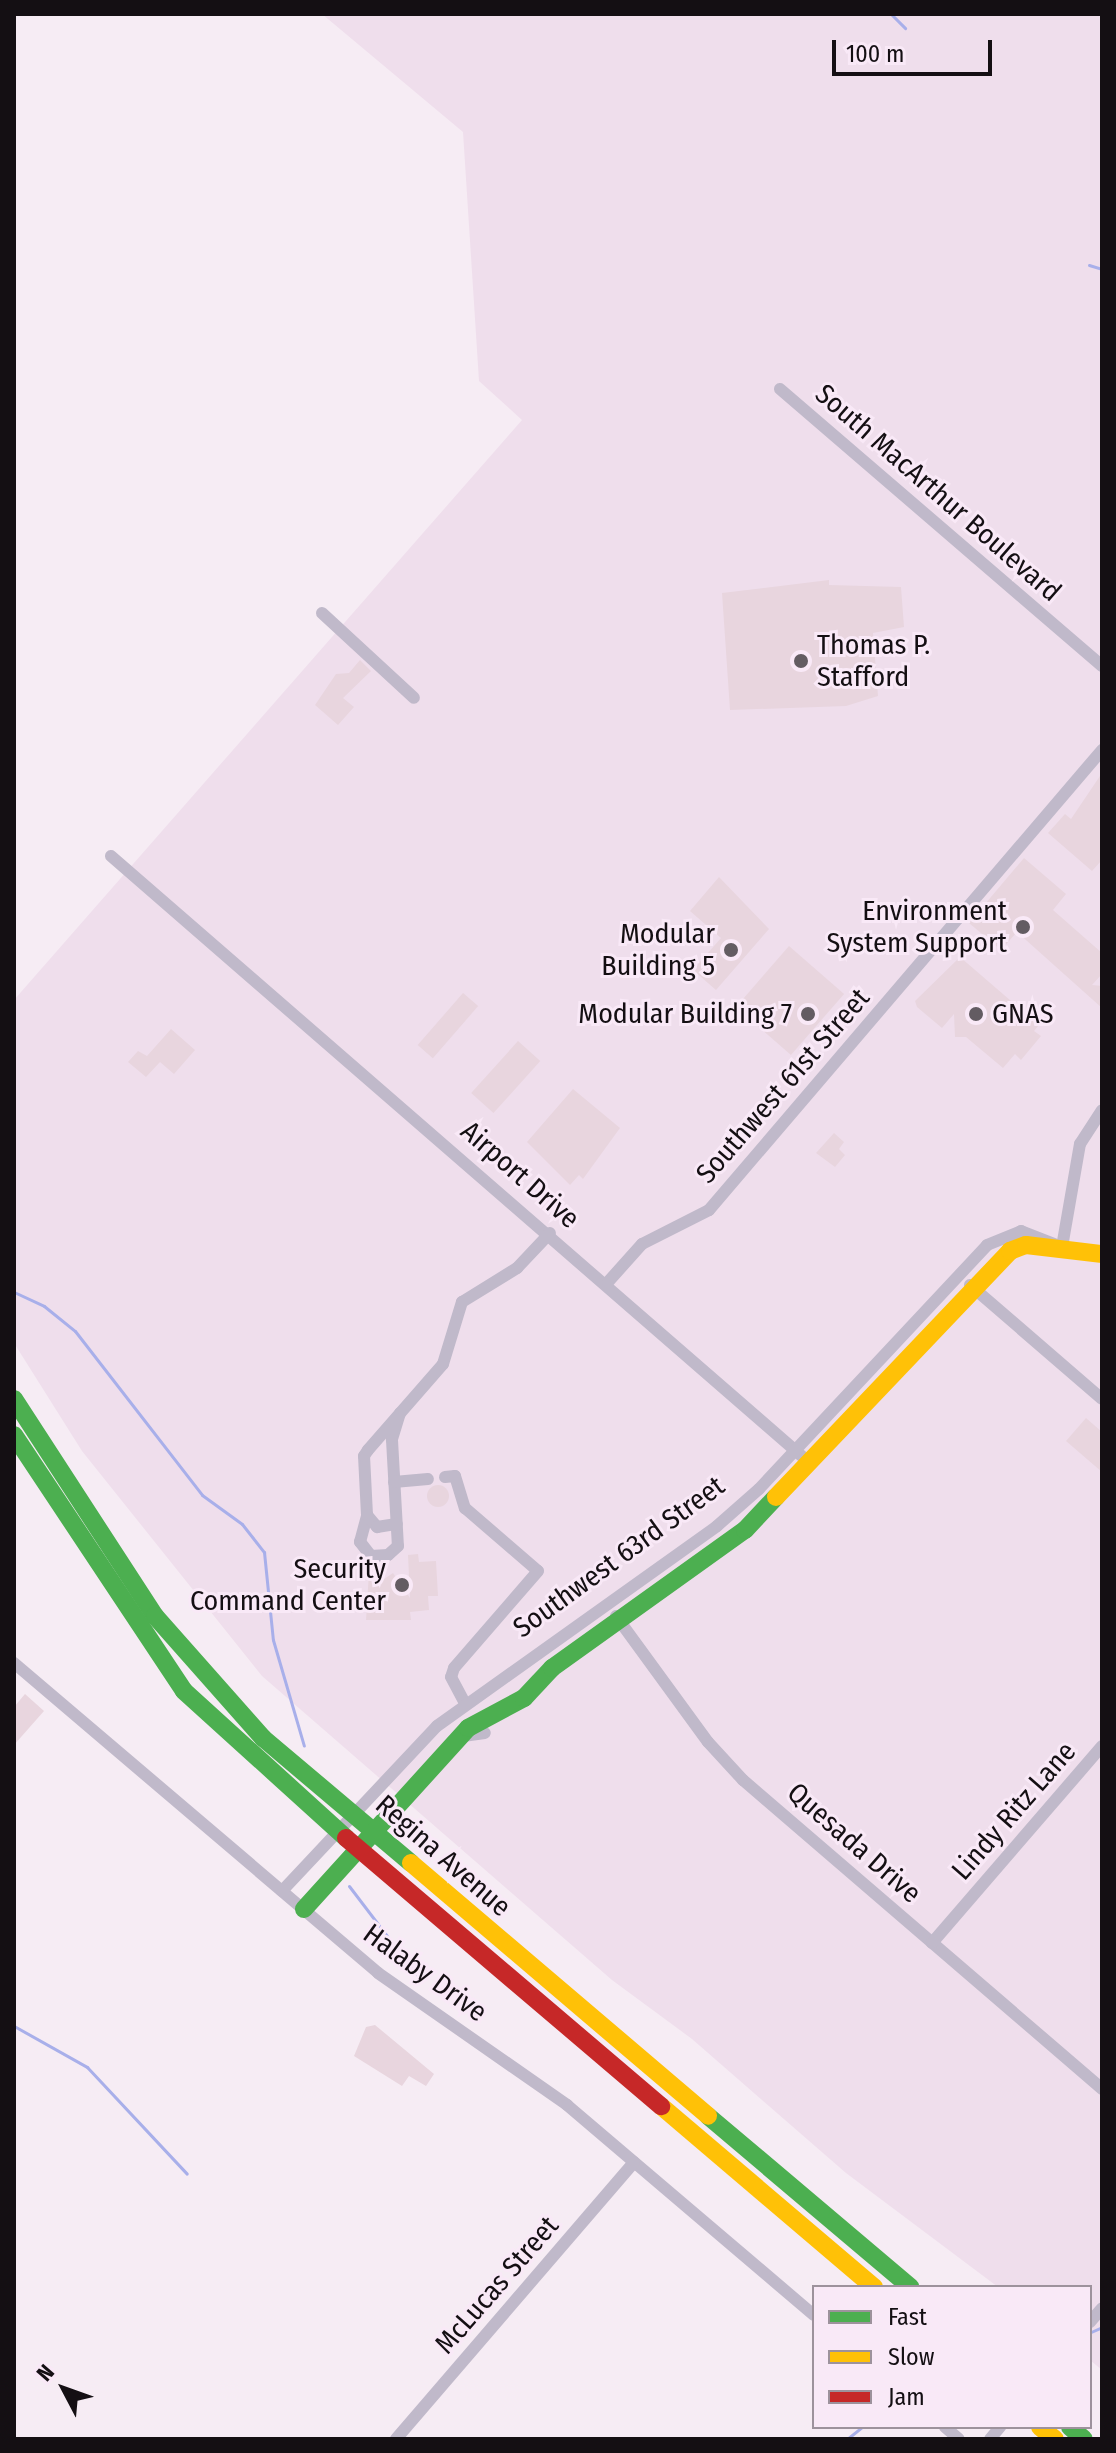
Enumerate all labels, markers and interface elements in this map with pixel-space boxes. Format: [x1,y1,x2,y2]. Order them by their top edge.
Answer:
scale bar [836,24,996,74]
text: 100 m [846,40,904,68]
street label: South MacArthur Boulevard [808,377,1068,609]
place label: Thomas P. Stafford [817,628,930,694]
marker: Thomas P. Stafford [792,652,810,670]
place label: Environment System Support [826,894,1007,960]
place label: Modular Building 5 [601,917,715,983]
marker: Environment System Support [1014,918,1032,936]
marker: Modular Building 5 [722,941,740,959]
street label: Southwest 61st Street [689,982,877,1190]
place label: Modular Building 7 [578,997,792,1031]
place label: GNAS [992,997,1054,1031]
marker: Modular Building 7 [799,1005,817,1023]
marker: GNAS [967,1005,985,1023]
street label: Airport Drive [454,1114,586,1236]
street label: Southwest 63rd Street [507,1469,731,1645]
place label: Security Command Center [190,1552,386,1618]
marker: Security Command Center [393,1576,411,1594]
street label: Lindy Ritz Lane [945,1735,1083,1887]
street label: Quesada Drive [780,1776,928,1910]
street label: Regina Avenue [369,1788,517,1924]
street label: Halaby Drive [357,1917,493,2029]
street label: McLucas Street [428,2209,566,2361]
legend [812,2285,1092,2429]
text: Fast [888,2303,927,2331]
text: Slow [888,2343,934,2371]
north arrow [24,2349,104,2429]
text: N [31,2359,60,2387]
text: Jam [888,2383,925,2411]

